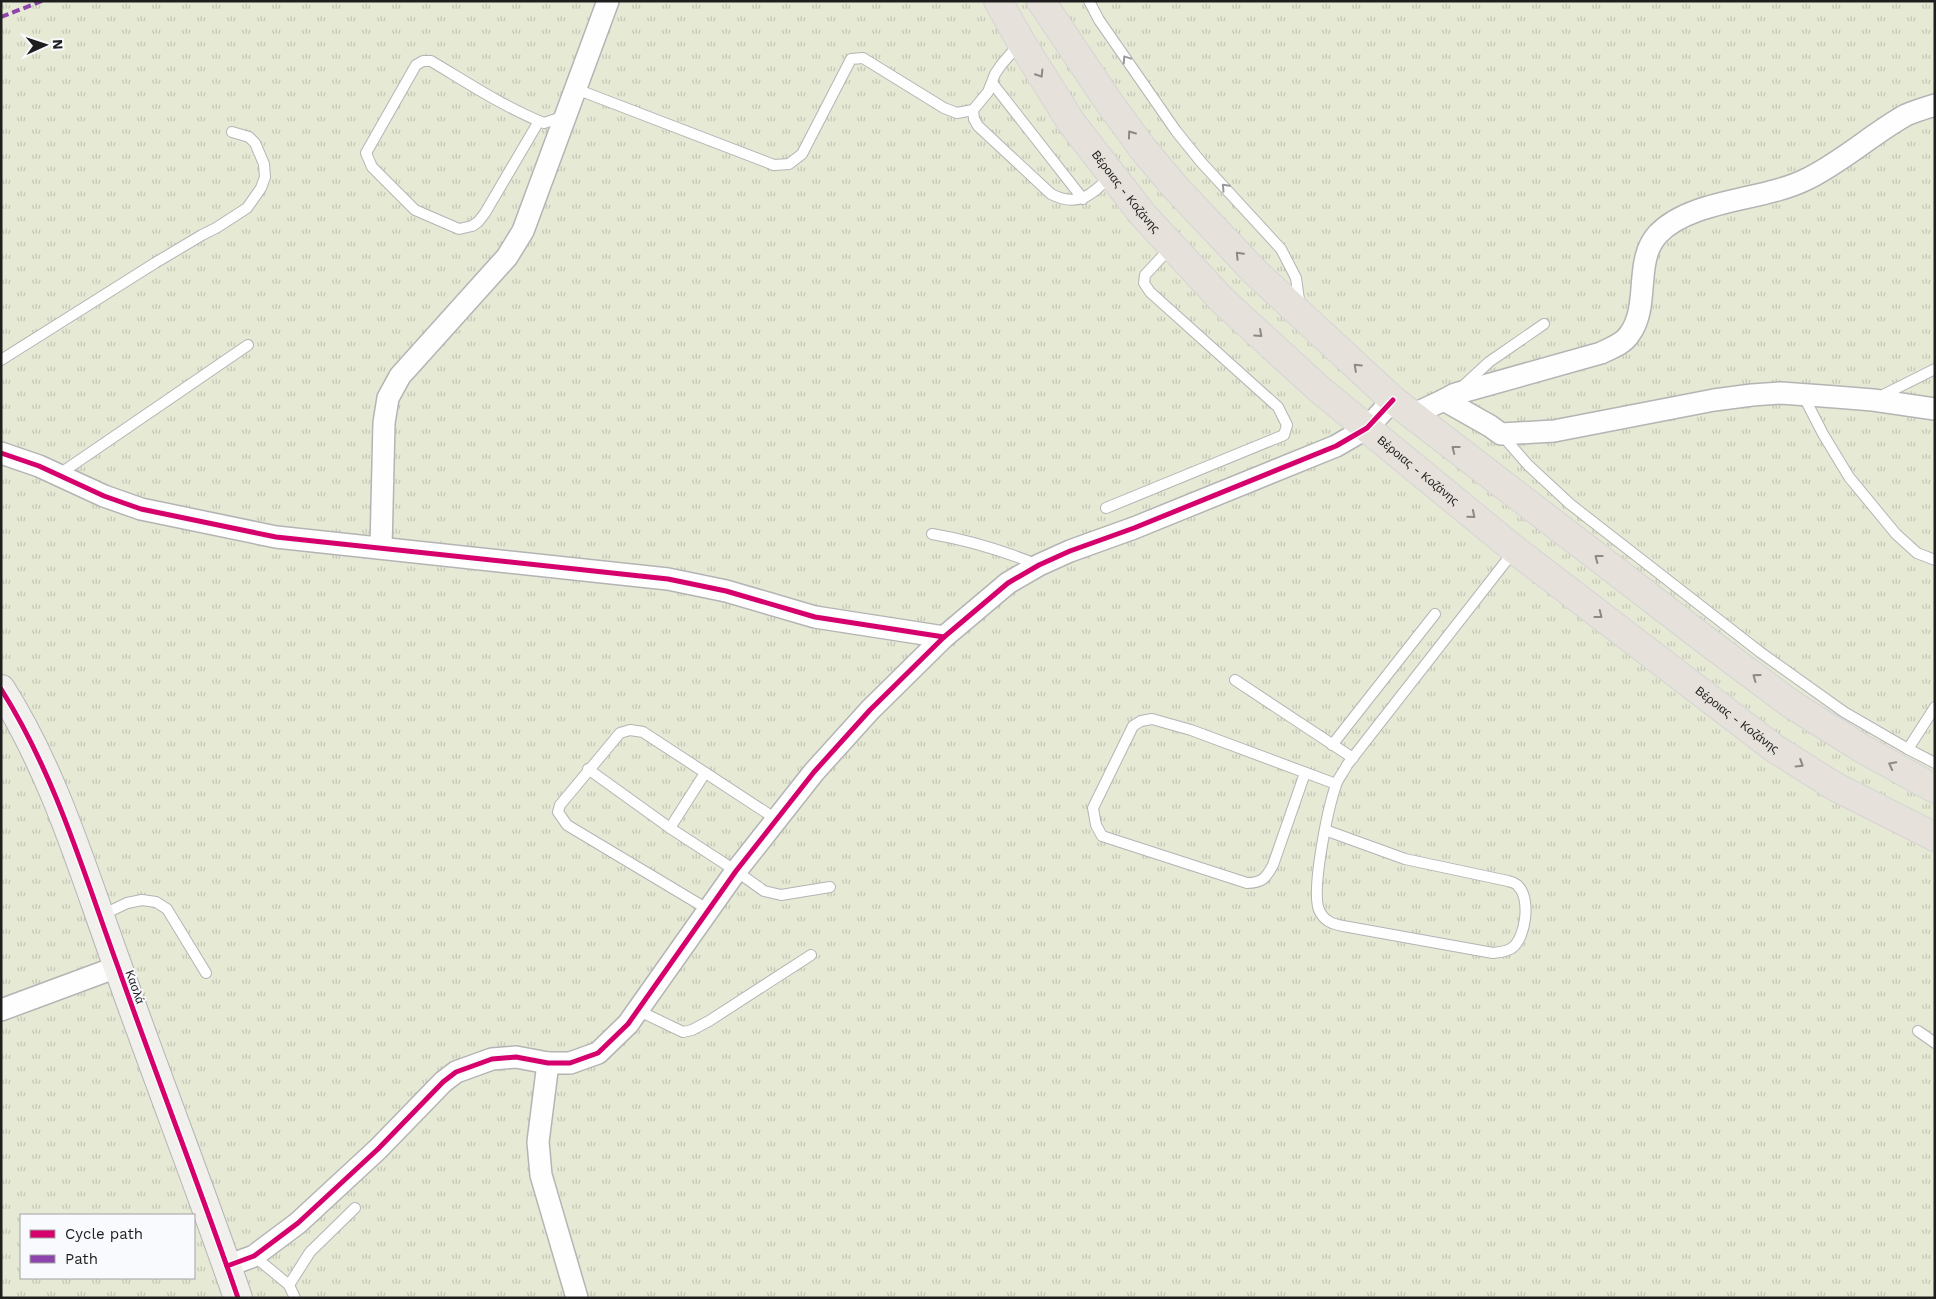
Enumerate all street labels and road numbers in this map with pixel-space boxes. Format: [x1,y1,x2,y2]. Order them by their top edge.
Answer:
street label: Βέροιας - Κοζάνης [1089,148,1163,236]
street label: Βέροιας - Κοζάνης [1375,433,1462,508]
street label: Βέροιας - Κοζάνης [1693,684,1781,756]
street label: Κασλά [122,968,148,1006]

